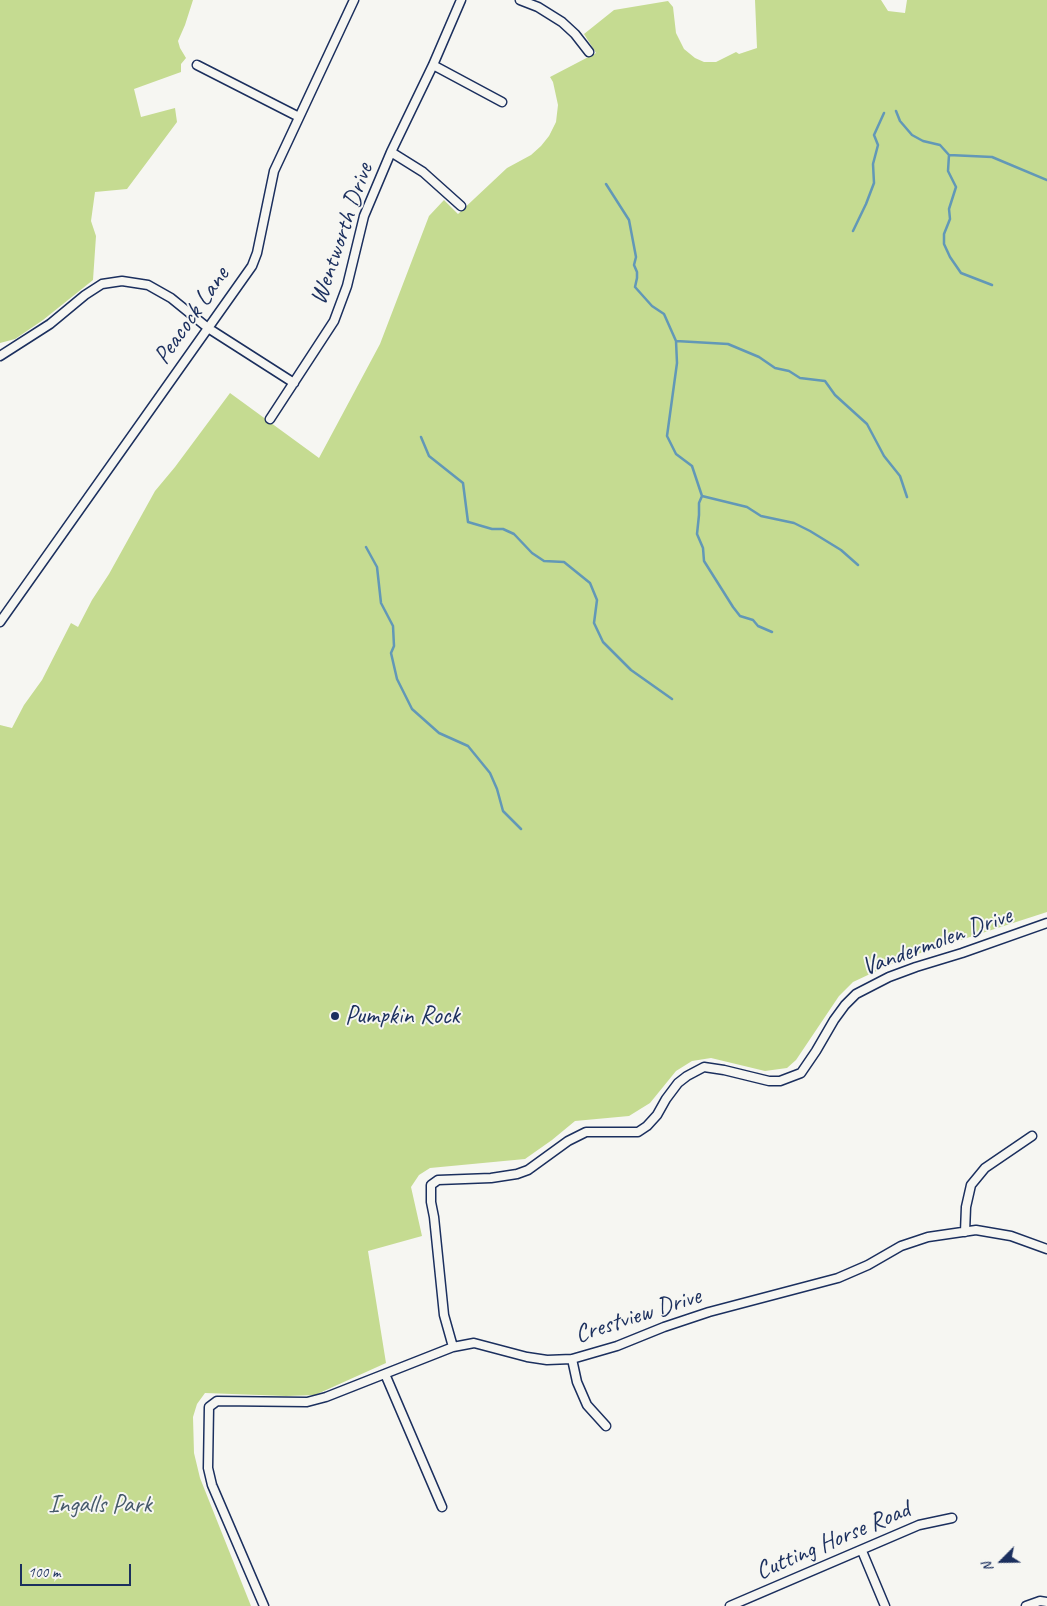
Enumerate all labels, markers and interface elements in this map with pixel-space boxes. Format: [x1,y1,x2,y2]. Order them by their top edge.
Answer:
street label: Wentworth Drive [304,160,380,308]
street label: Peacock Lane [148,262,236,370]
street label: Vandermolen Drive [858,901,1016,983]
place label: Pumpkin Rock [345,1001,460,1031]
marker: Pumpkin Rock [329,1010,341,1022]
street label: Crestview Drive [571,1282,705,1350]
park label: Ingalls Park [48,1490,152,1520]
street label: Cutting Horse Road [751,1495,915,1587]
north arrow [977,1536,1027,1586]
scale bar [22,1554,134,1586]
text: N [978,1560,997,1574]
text: 100 m [28,1563,60,1582]

